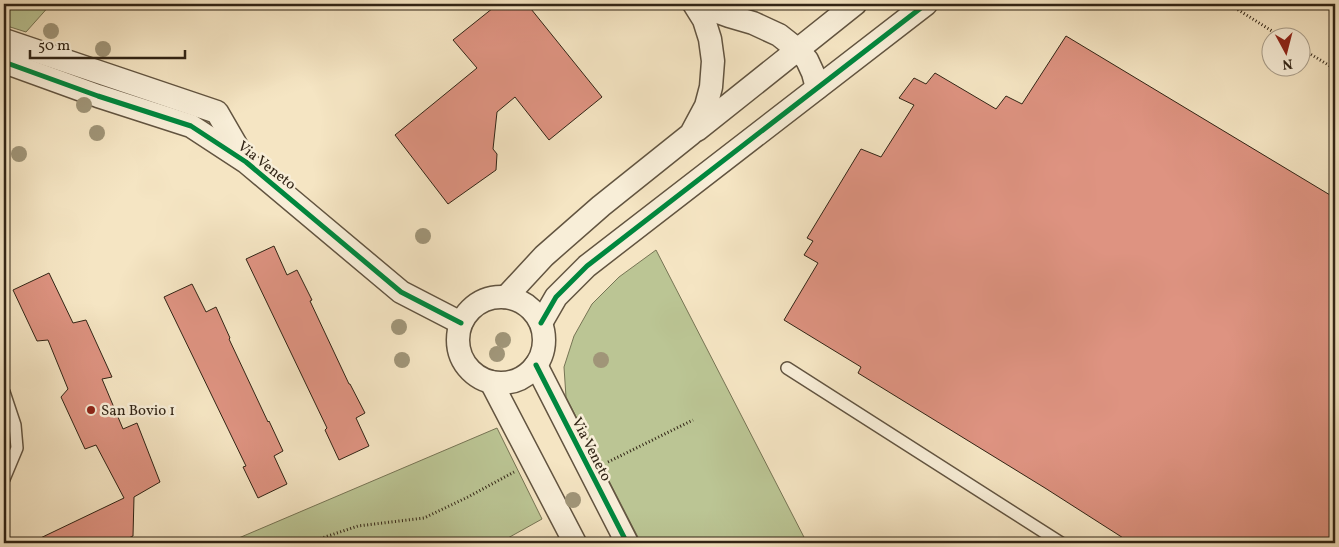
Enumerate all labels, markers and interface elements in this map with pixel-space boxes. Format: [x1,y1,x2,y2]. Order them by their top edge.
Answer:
scale bar [30,28,185,60]
north arrow [1262,28,1312,78]
text: 50 m [38,36,70,57]
text: N [1281,53,1294,73]
street label: Via Veneto [232,137,300,196]
place label: San Bovio 1 [101,401,175,422]
marker: San Bovio 1 [85,404,97,416]
street label: Via Veneto [566,414,616,485]

